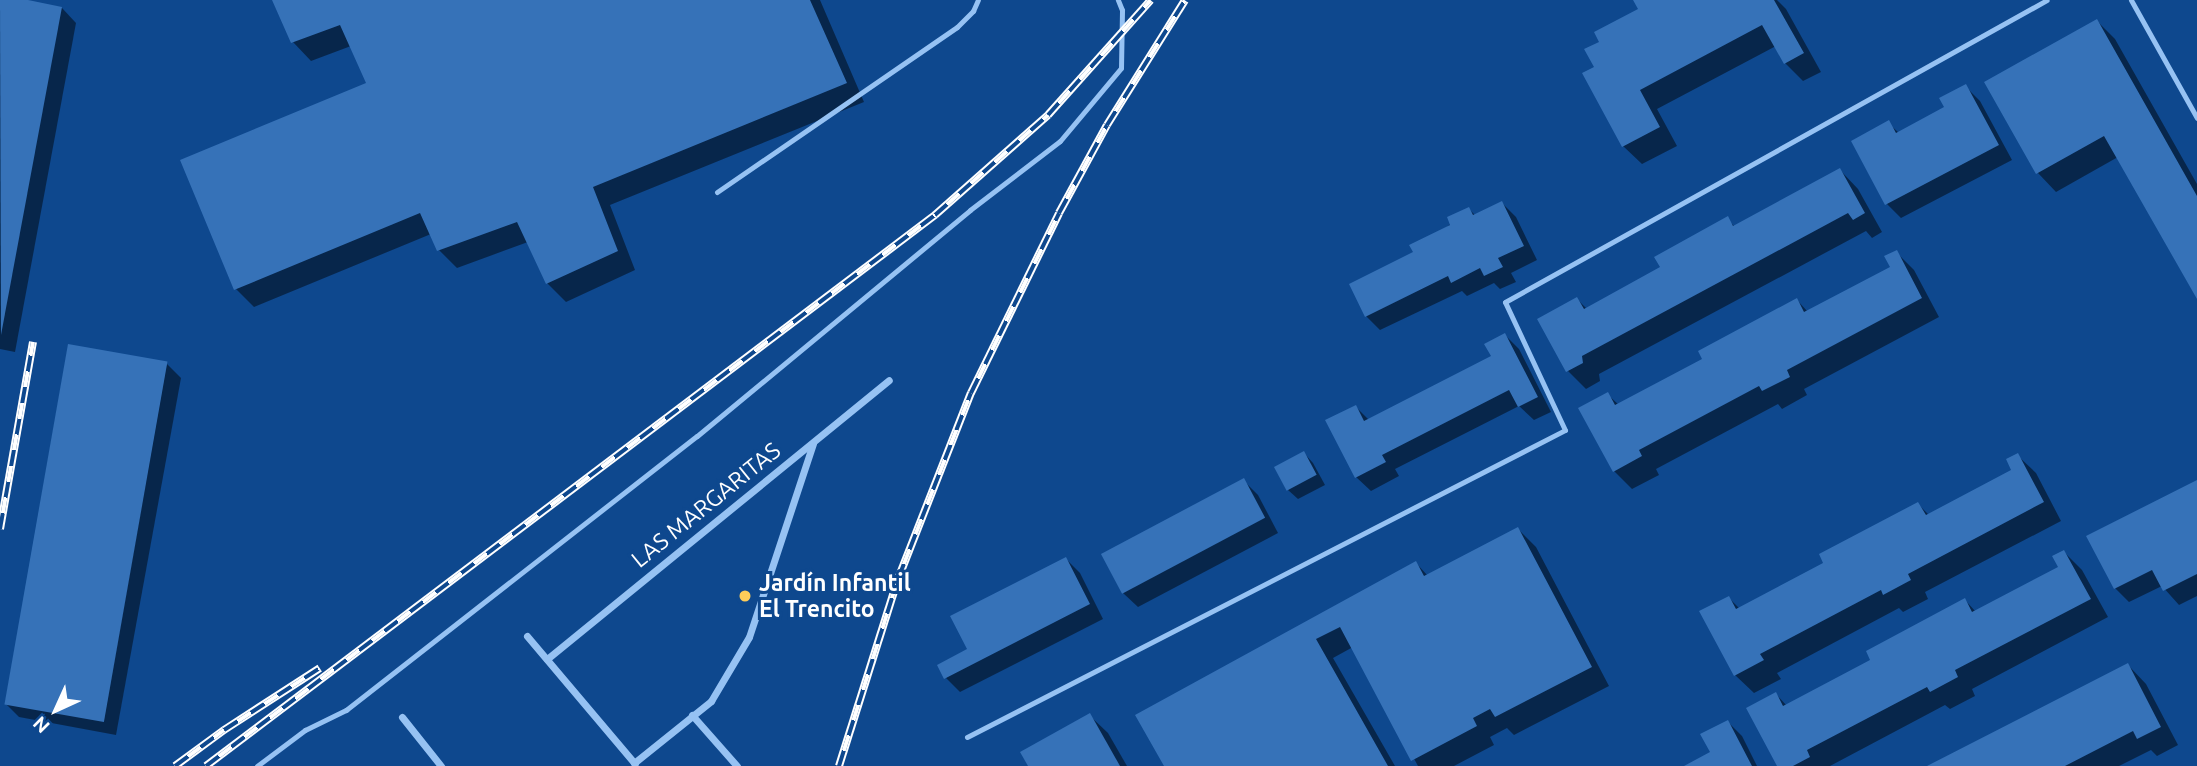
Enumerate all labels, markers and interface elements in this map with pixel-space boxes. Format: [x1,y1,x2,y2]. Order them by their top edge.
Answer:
street label: LAS MARGARITAS [626,437,786,573]
place label: Jardín Infantil El Trencito [759,569,911,623]
marker: Jardín Infantil El Trencito [737,588,753,604]
north arrow [21,675,91,745]
text: N [28,712,54,738]

